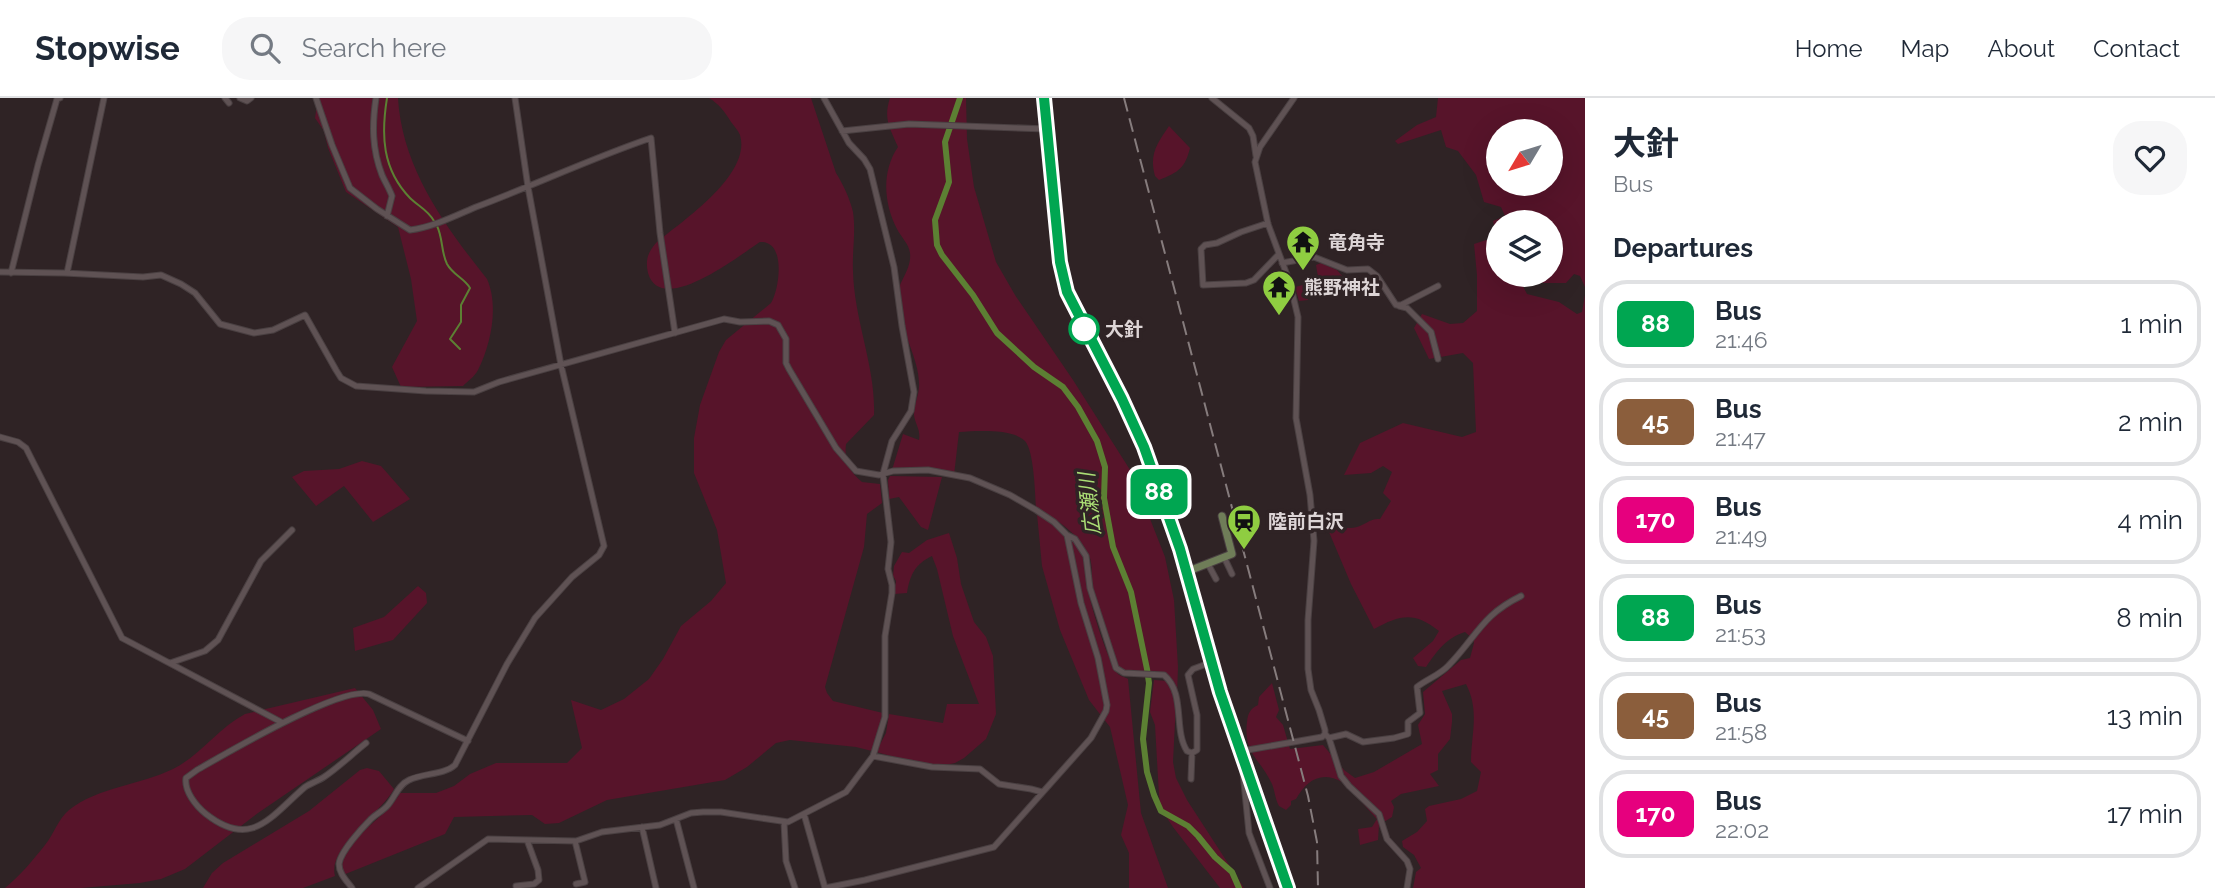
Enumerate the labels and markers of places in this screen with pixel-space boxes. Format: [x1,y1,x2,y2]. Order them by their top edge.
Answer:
temple icon: 竜角寺 [1284,223,1322,272]
place label: 竜角寺 [1328,231,1385,253]
temple icon: 熊野神社 [1260,268,1298,317]
place label: 熊野神社 [1304,276,1380,298]
marker: 大針 [1069,314,1099,344]
place label: 大針 [1105,318,1143,340]
station icon: 陸前白沢 [1225,502,1263,551]
place label: 陸前白沢 [1268,510,1344,532]

